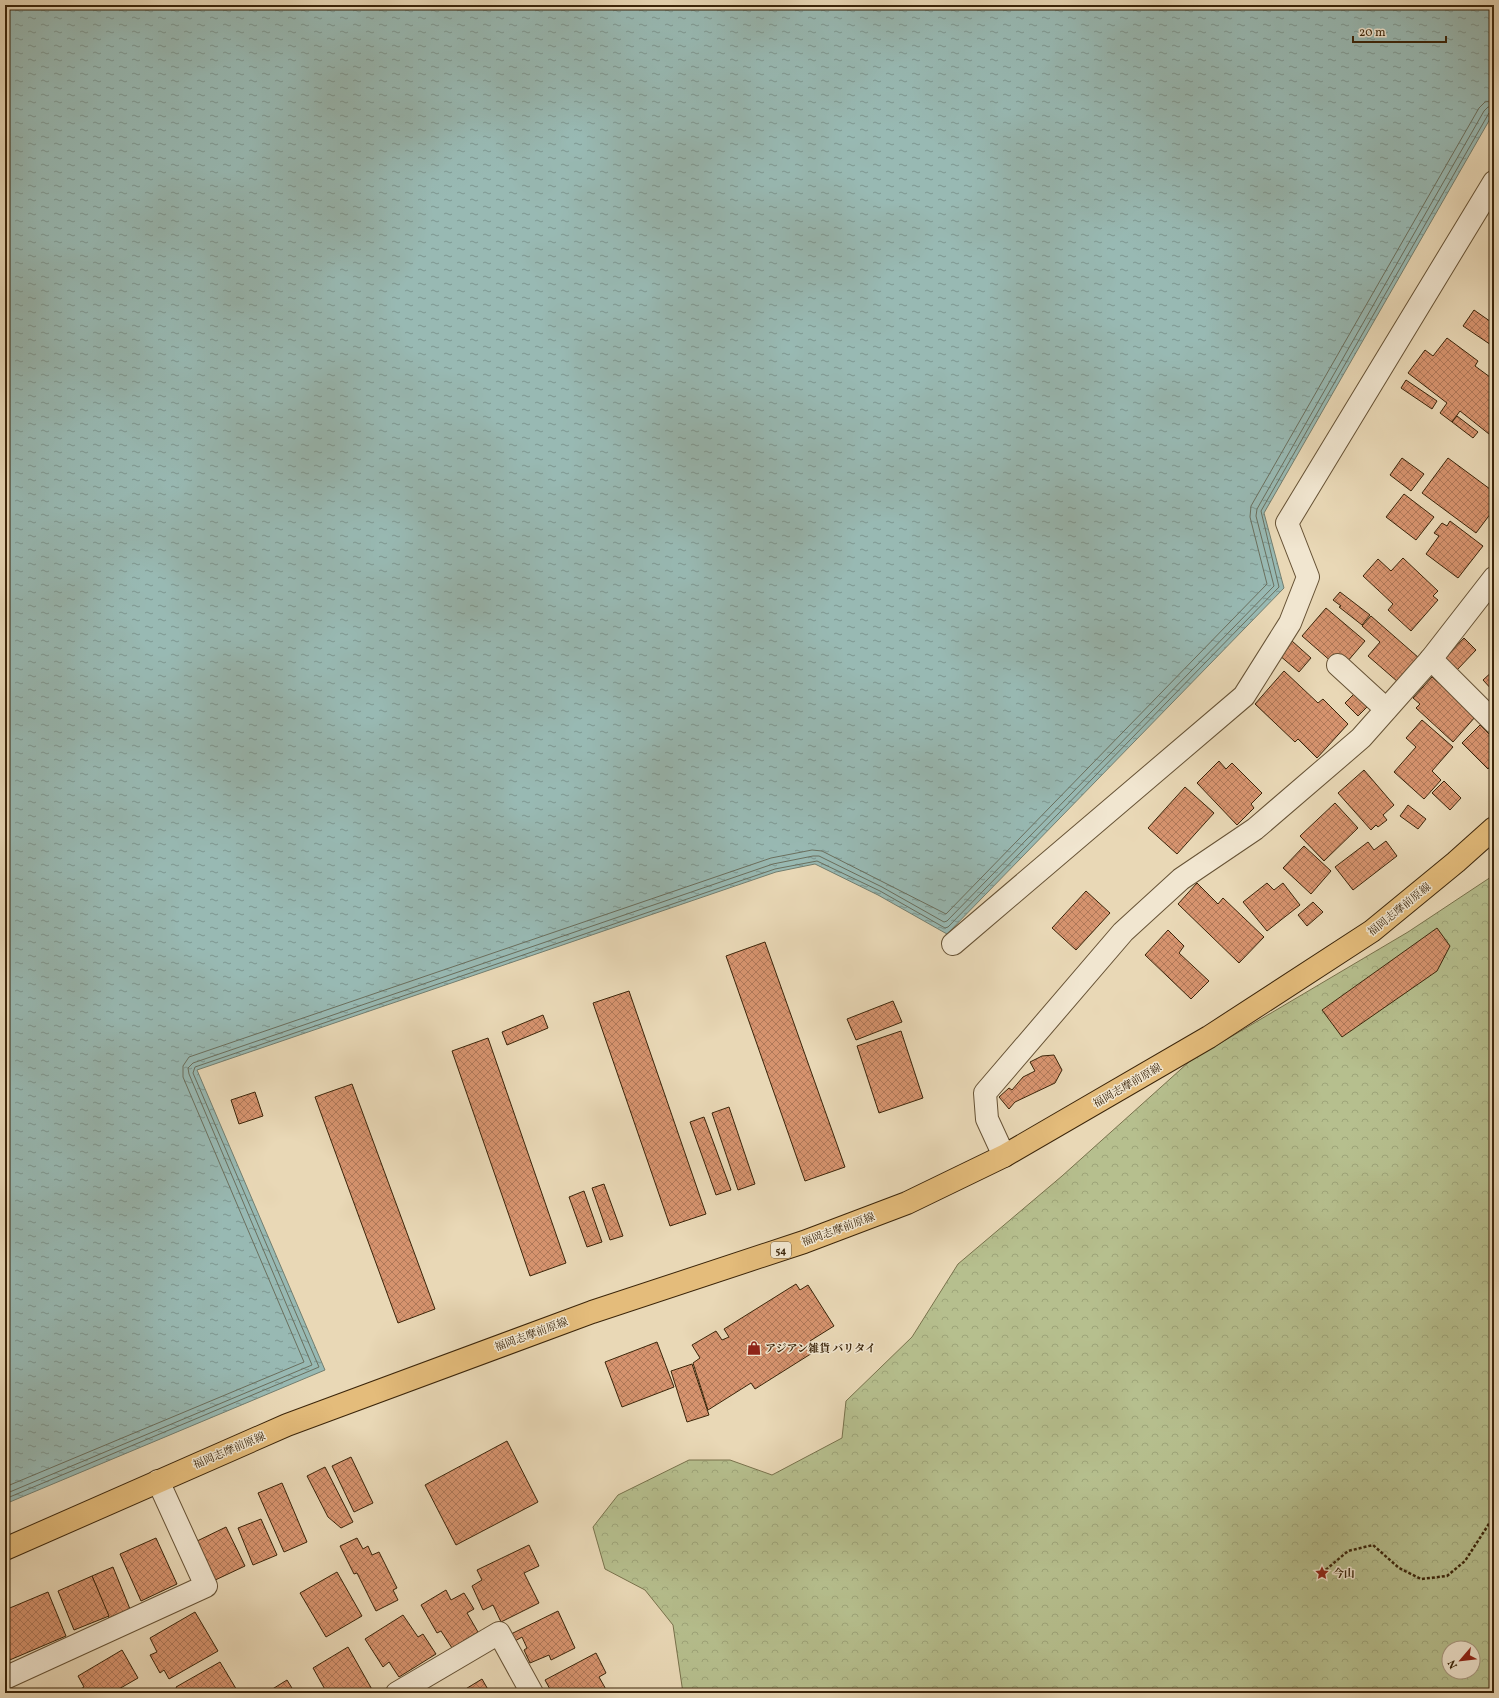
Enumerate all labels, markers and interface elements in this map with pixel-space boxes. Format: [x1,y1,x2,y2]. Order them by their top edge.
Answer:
scale bar [1353,18,1446,44]
text: 20 m [1359,25,1386,41]
street label: 福岡志摩前原線 [1365,880,1435,940]
street label: 福岡志摩前原線 [1091,1061,1165,1112]
street label: 福岡志摩前原線 [800,1210,877,1251]
road number: 54 [771,1242,791,1258]
street label: 福岡志摩前原線 [493,1315,570,1356]
shop icon: アジアン雑貨 バリタイ [746,1340,762,1356]
place label: アジアン雑貨 バリタイ [765,1342,876,1357]
street label: 福岡志摩前原線 [191,1429,268,1473]
place icon: 今山 [1314,1565,1330,1581]
place label: 今山 [1333,1567,1355,1582]
north arrow [1441,1640,1481,1680]
text: N [1445,1657,1462,1671]

